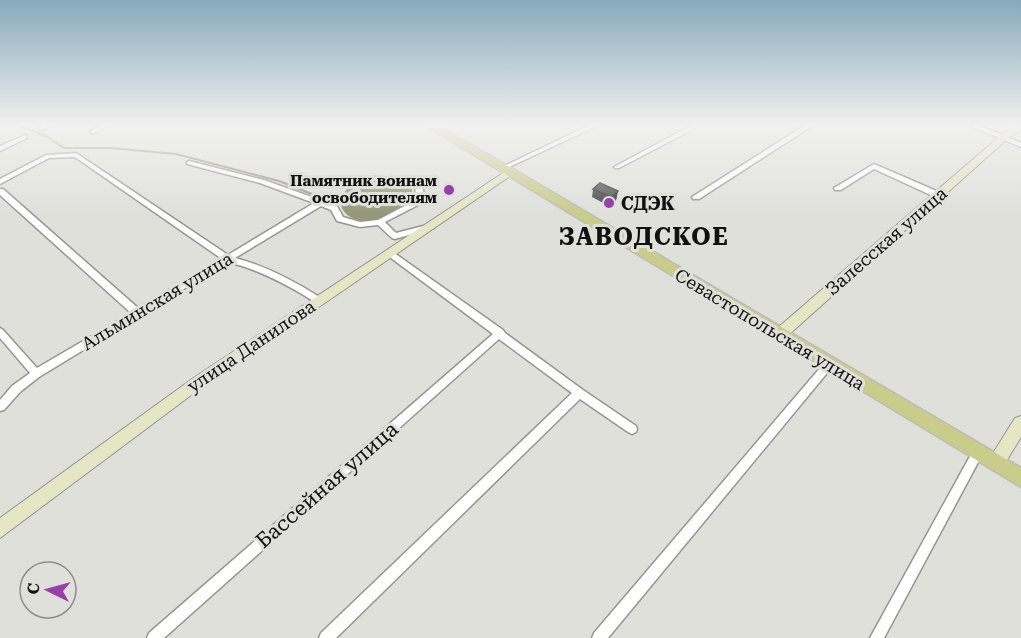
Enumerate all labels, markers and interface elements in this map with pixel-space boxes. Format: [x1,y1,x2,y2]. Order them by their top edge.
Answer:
place label: Памятник воинам освободителям [290,172,437,207]
street label: Залесская улица [821,182,951,299]
marker: Памятник воинам освободителям [442,183,456,197]
place label: СДЭК [621,193,675,214]
marker: СДЭК [602,196,616,210]
district label: ЗАВОДСКОЕ [559,223,729,251]
street label: Альминская улица [78,247,237,354]
street label: Севастопольская улица [671,264,869,394]
street label: улица Данилова [183,295,319,397]
street label: Бассейная улица [251,416,403,553]
north arrow [18,560,78,620]
text: С [24,582,44,595]

